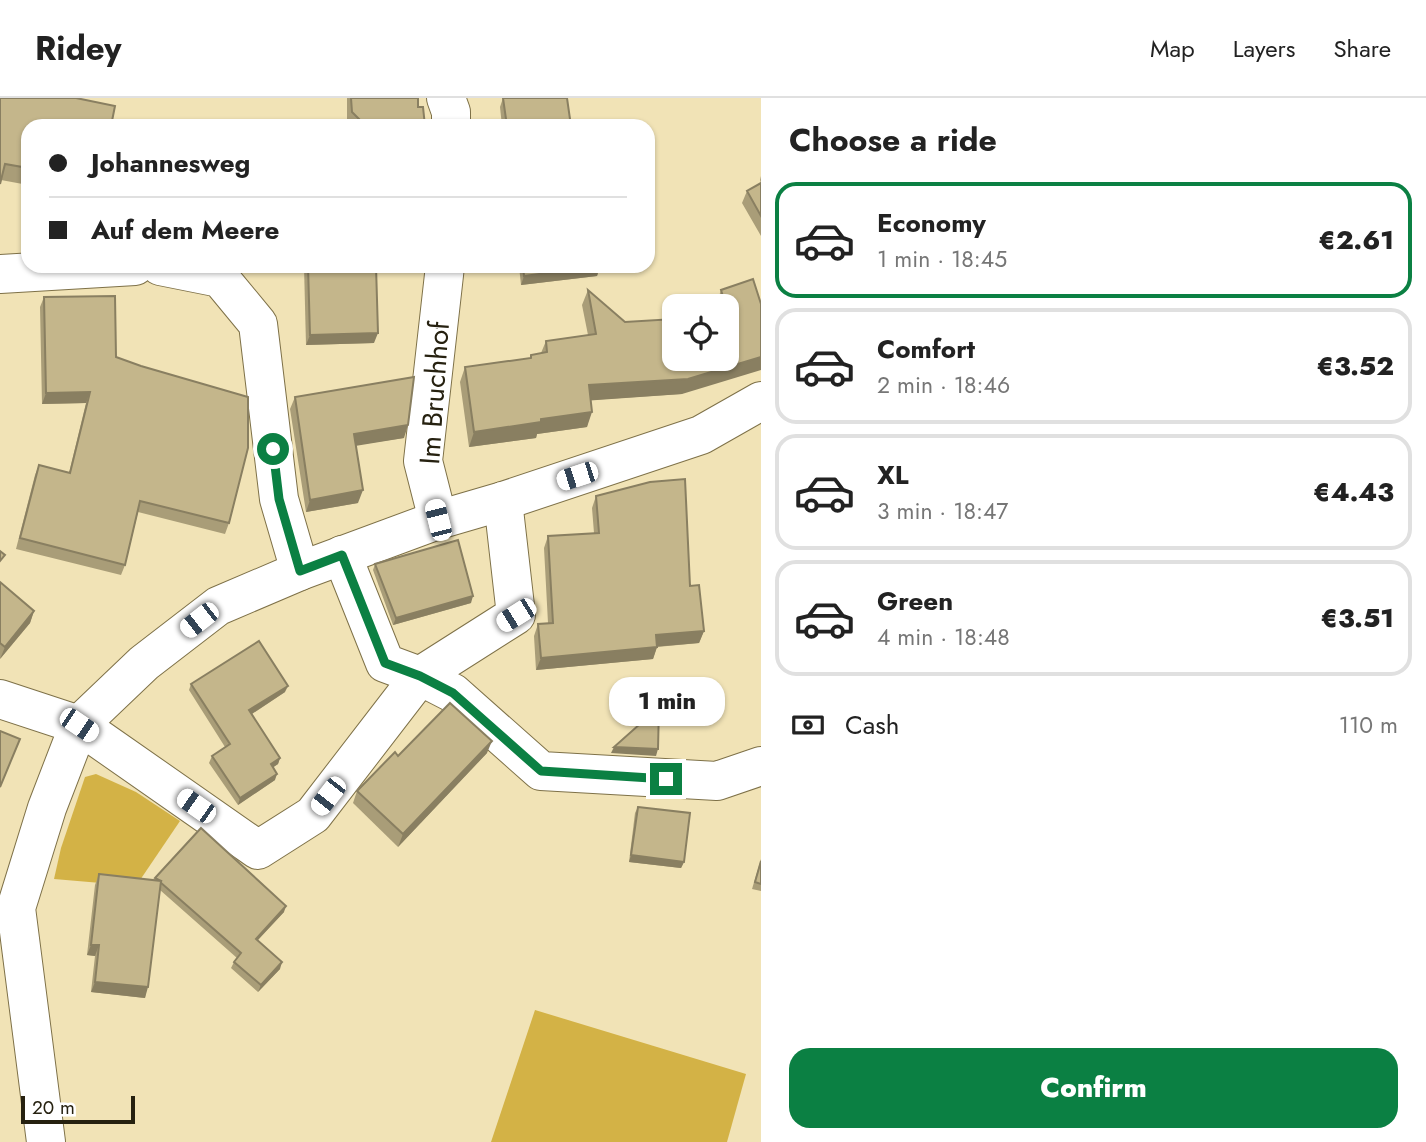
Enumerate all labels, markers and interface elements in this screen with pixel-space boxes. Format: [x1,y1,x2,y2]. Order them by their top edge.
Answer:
text: Ridey [35,25,121,72]
text: Map [1150,31,1195,66]
text: Layers [1233,31,1295,66]
text: Share [1333,31,1391,66]
text: Choose a ride [789,117,997,163]
text: Johannesweg [91,144,250,182]
text: Economy [877,204,986,242]
icon: car [793,209,856,272]
text: Auf dem Meere [91,211,280,249]
text: €2.61 [1318,221,1394,259]
text: 1 min · 18:45 [877,242,1007,276]
map controls [662,294,739,371]
button: locate [662,294,739,371]
street label: Im Bruchhof [409,319,460,466]
text: Comfort [877,330,975,368]
icon: car [793,335,856,398]
text: €3.52 [1316,347,1394,385]
text: 2 min · 18:46 [877,368,1010,402]
route start [257,433,289,465]
text: XL [877,456,909,494]
car [554,460,601,492]
icon: car [793,461,856,524]
text: €4.43 [1313,473,1394,511]
text: 3 min · 18:47 [877,494,1008,528]
car [423,497,454,543]
text: Green [877,582,953,620]
icon: car [793,587,856,650]
car [493,595,540,635]
car [176,599,223,641]
text: €3.51 [1320,599,1394,637]
text: 4 min · 18:48 [877,620,1010,654]
callout: 1 min [608,678,724,726]
text: 1 min [638,684,696,718]
car [56,705,103,745]
icon: cash [789,706,827,744]
text: Cash [845,706,899,744]
text: 110 m [1339,708,1398,742]
route end [650,763,682,795]
car [307,773,350,819]
car [173,785,220,827]
button: Confirm [789,1048,1398,1128]
scale bar [21,1093,135,1125]
text: 20 m [32,1094,75,1121]

